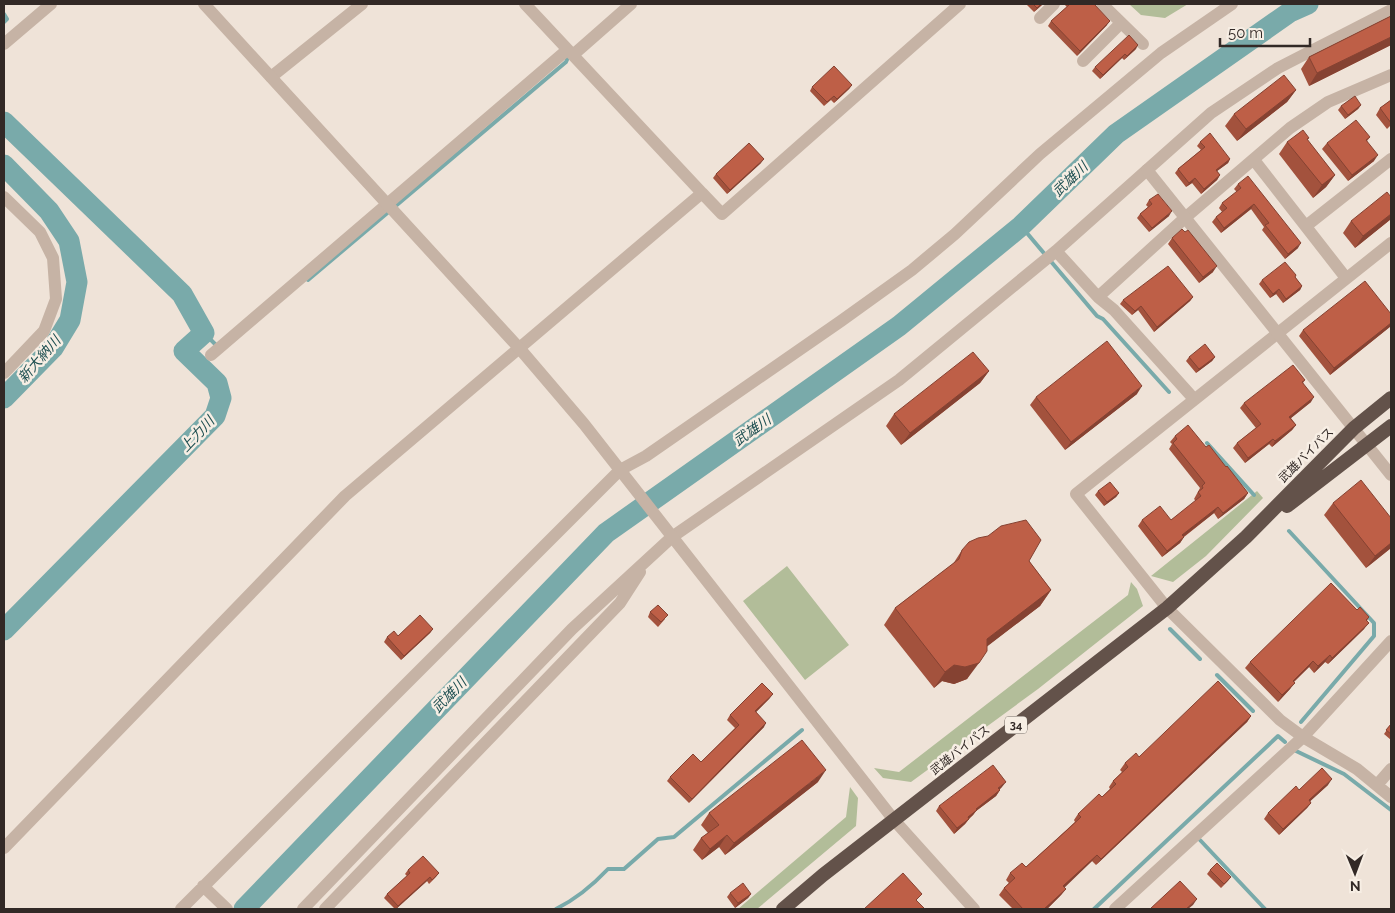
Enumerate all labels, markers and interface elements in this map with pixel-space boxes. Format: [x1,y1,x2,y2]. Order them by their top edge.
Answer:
scale bar [1220,15,1310,47]
text: 50 m [1228,24,1263,42]
water label: 武雄川 [1049,157,1092,199]
water label: 新大納川 [15,331,65,385]
water label: 武雄川 [730,410,775,449]
water label: 上力川 [177,412,219,455]
street label: 武雄バイパス [1276,425,1336,485]
water label: 武雄川 [429,673,471,716]
road number: 34 [1005,716,1027,734]
street label: 武雄バイパス [927,722,993,778]
north arrow [1330,848,1380,898]
text: N [1350,878,1361,894]

